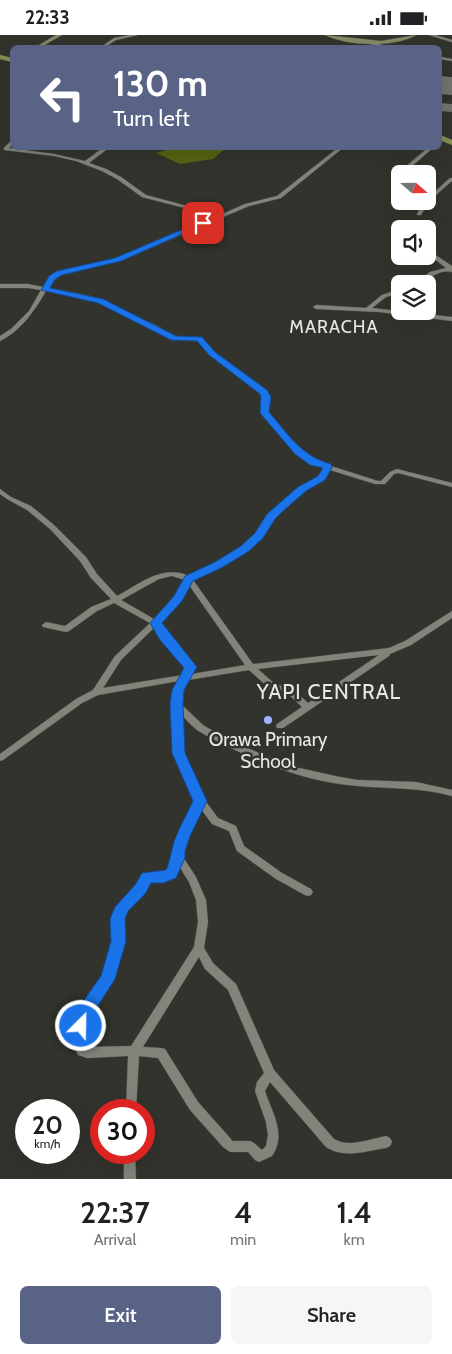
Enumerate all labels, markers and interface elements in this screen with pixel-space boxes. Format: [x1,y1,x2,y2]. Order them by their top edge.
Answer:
text: 22:33 [25,6,70,29]
text: 130 m [113,62,208,105]
icon: left [30,65,95,130]
text: Turn left [113,105,190,132]
north arrow [391,165,436,210]
map controls [391,165,436,320]
pin [182,202,224,244]
icon: arrive [189,209,217,237]
button: sound [391,220,436,265]
button: layers [391,275,436,320]
district label: MARACHA [289,316,379,338]
district label: YAPI CENTRAL [256,679,401,704]
marker: Orawa Primary School [262,714,274,726]
place label: Orawa Primary School [209,728,328,773]
position arrow [54,999,106,1051]
speed limit sign: 30 [90,1099,155,1164]
text: 20 [32,1110,63,1140]
text: km/h [34,1136,61,1151]
text: 22:37 [80,1194,150,1231]
text: 4 [234,1194,252,1231]
text: 1.4 [336,1194,372,1231]
text: Arrival [94,1230,136,1249]
text: min [230,1230,256,1249]
text: km [344,1230,365,1249]
button: Exit [20,1286,221,1344]
button: Share [231,1286,432,1344]

